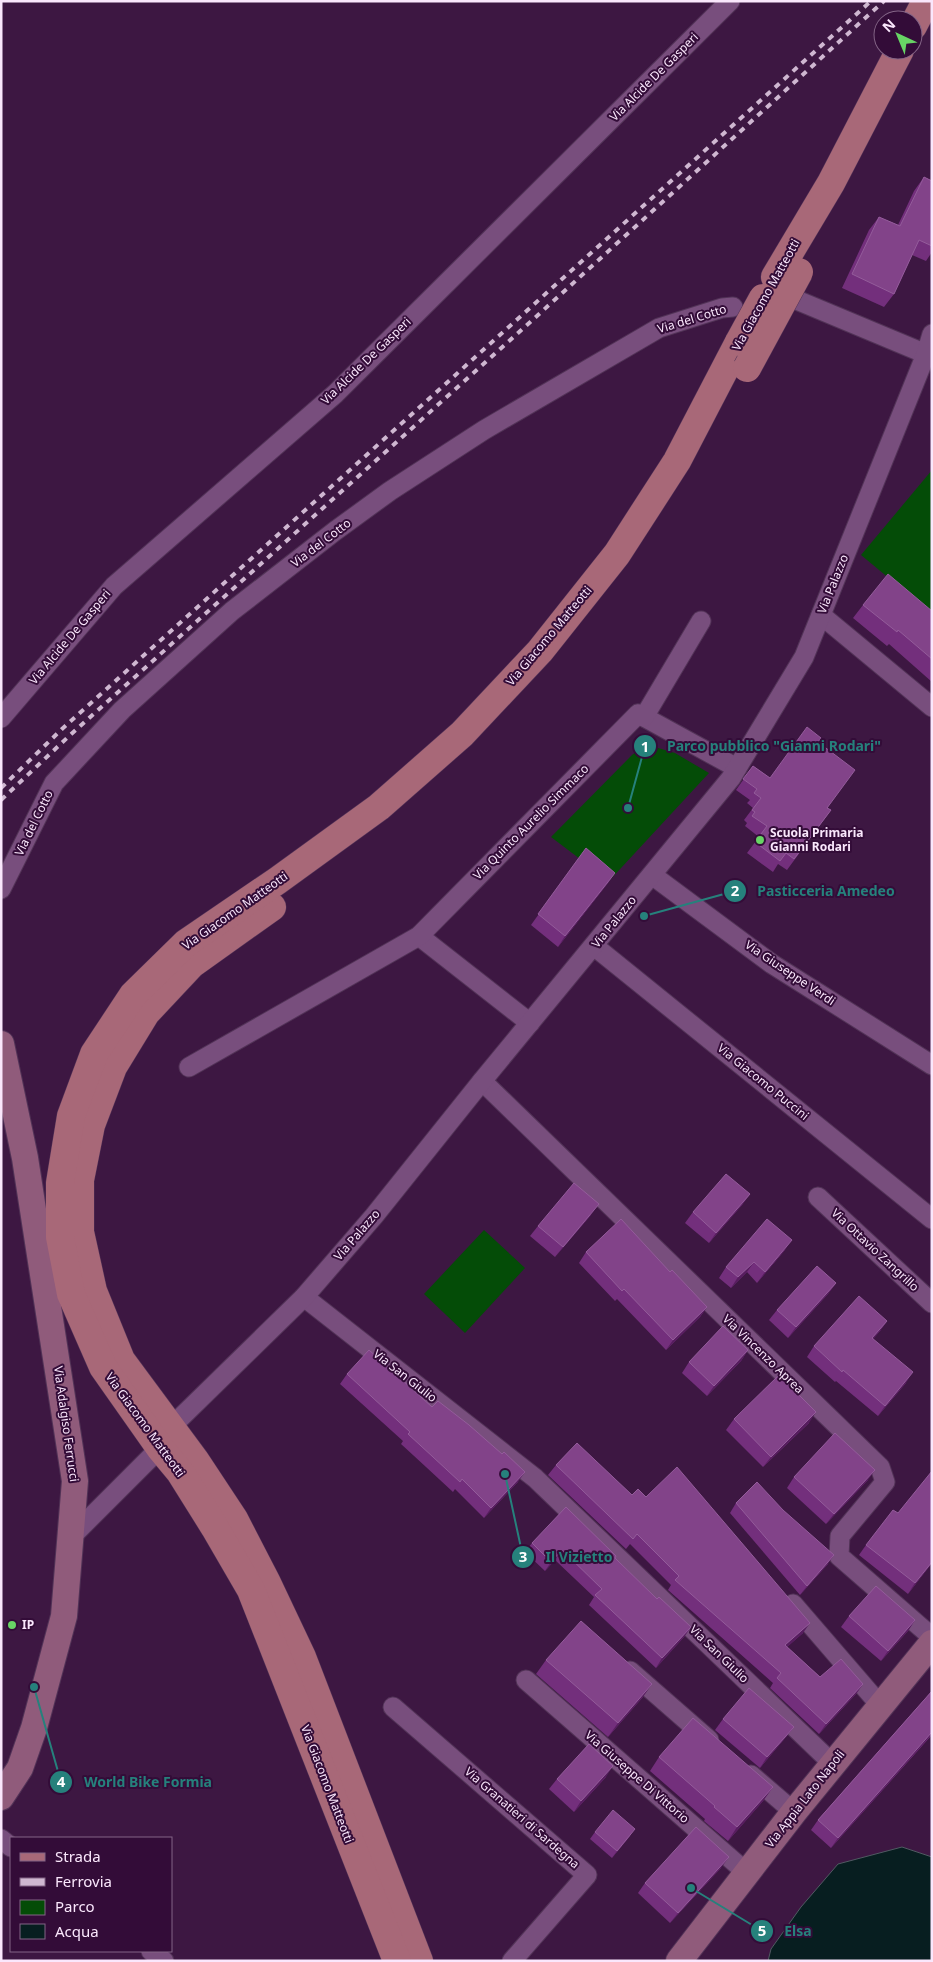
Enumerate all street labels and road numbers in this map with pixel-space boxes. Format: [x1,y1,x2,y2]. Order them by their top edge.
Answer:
street label: Via Alcide De Gasperi [606,29,702,125]
street label: Via Giacomo Matteotti [728,236,803,354]
street label: Via del Cotto [655,300,728,337]
street label: Via Alcide De Gasperi [317,313,414,408]
street label: Via del Cotto [287,514,354,571]
street label: Via Palazzo [813,552,852,616]
street label: Via Giacomo Matteotti [502,582,595,689]
street label: Via Alcide De Gasperi [25,586,114,688]
street label: Via Quinto Aurelio Simmaco [469,760,592,883]
street label: Via del Cotto [10,787,57,859]
street label: Via Giacomo Matteotti [178,868,291,954]
street label: Via Palazzo [587,892,640,951]
street label: Via Giuseppe Verdi [742,936,839,1009]
street label: Via Giacomo Puccini [714,1039,813,1124]
street label: Via Ottavio Zangrillo [828,1204,923,1295]
street label: Via Palazzo [330,1206,384,1264]
street label: Via Vincenzo Aprea [719,1310,808,1397]
street label: Via San Giulio [370,1345,441,1406]
street label: Via Adalgiso Ferrucci [50,1365,83,1483]
street label: Via Giacomo Matteotti [102,1369,189,1480]
street label: Via San Giulio [686,1621,753,1686]
street label: Via Giacomo Matteotti [297,1722,358,1845]
street label: Via Giuseppe Di Vittorio [582,1727,693,1827]
street label: Via Appia Lato Napoli [761,1746,848,1851]
street label: Via Granatieri di Sardegna [461,1763,583,1872]

